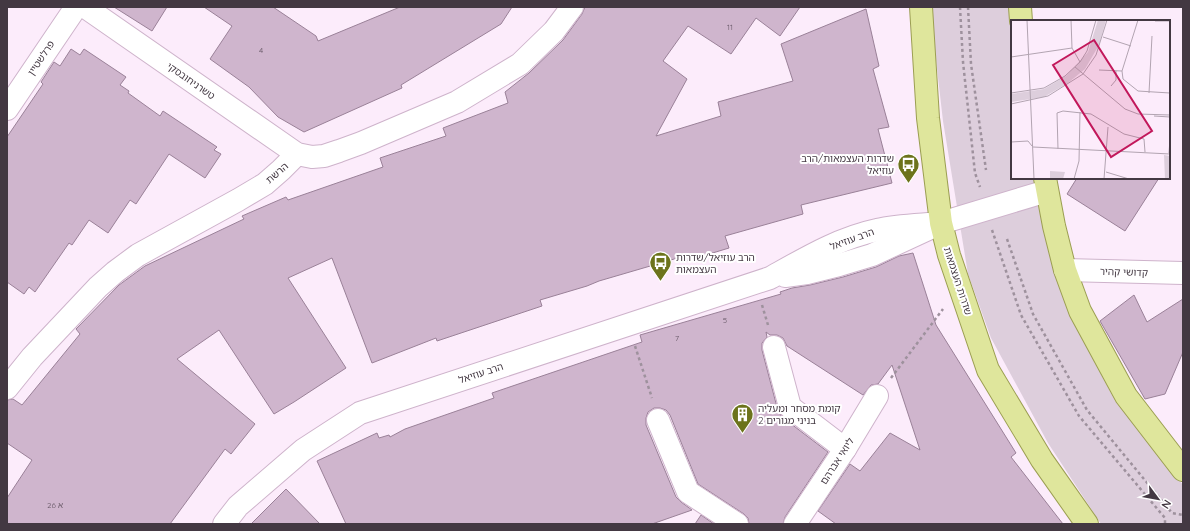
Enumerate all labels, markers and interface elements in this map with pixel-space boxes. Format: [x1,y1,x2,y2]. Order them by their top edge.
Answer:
inset map [1011,20,1170,179]
house number: 11 [727,22,733,32]
street label: פרלשטיין [25,38,57,78]
house number: 4 [259,45,263,55]
street label: טשרניחובסקי [164,60,218,102]
bus stop icon: שדרות העצמאות/הרב עוזיאל [896,151,922,184]
place label: שדרות העצמאות/הרב עוזיאל [801,152,894,177]
street label: הרשת [263,160,291,186]
street label: הרב עוזיאל [828,225,876,253]
street label: שדרות העצמאות [941,245,975,317]
bus stop icon: הרב עוזיאל/שדרות העצמאות [647,250,673,283]
place label: הרב עוזיאל/שדרות העצמאות [676,251,755,276]
street label: קדושי קהיר [1100,265,1148,279]
house number: 5 [723,315,727,325]
house number: 7 [675,333,679,343]
street label: הרב עוזיאל [457,360,505,386]
building icon: קומת מסחר ומעליה 2 בניני מגורים [730,401,756,434]
place label: קומת מסחר ומעליה 2 בניני מגורים [758,402,841,427]
street label: ליואי אברהם [817,435,857,487]
north arrow [1138,479,1178,519]
text: N [1158,497,1175,511]
house number: 26 א [47,500,63,510]

